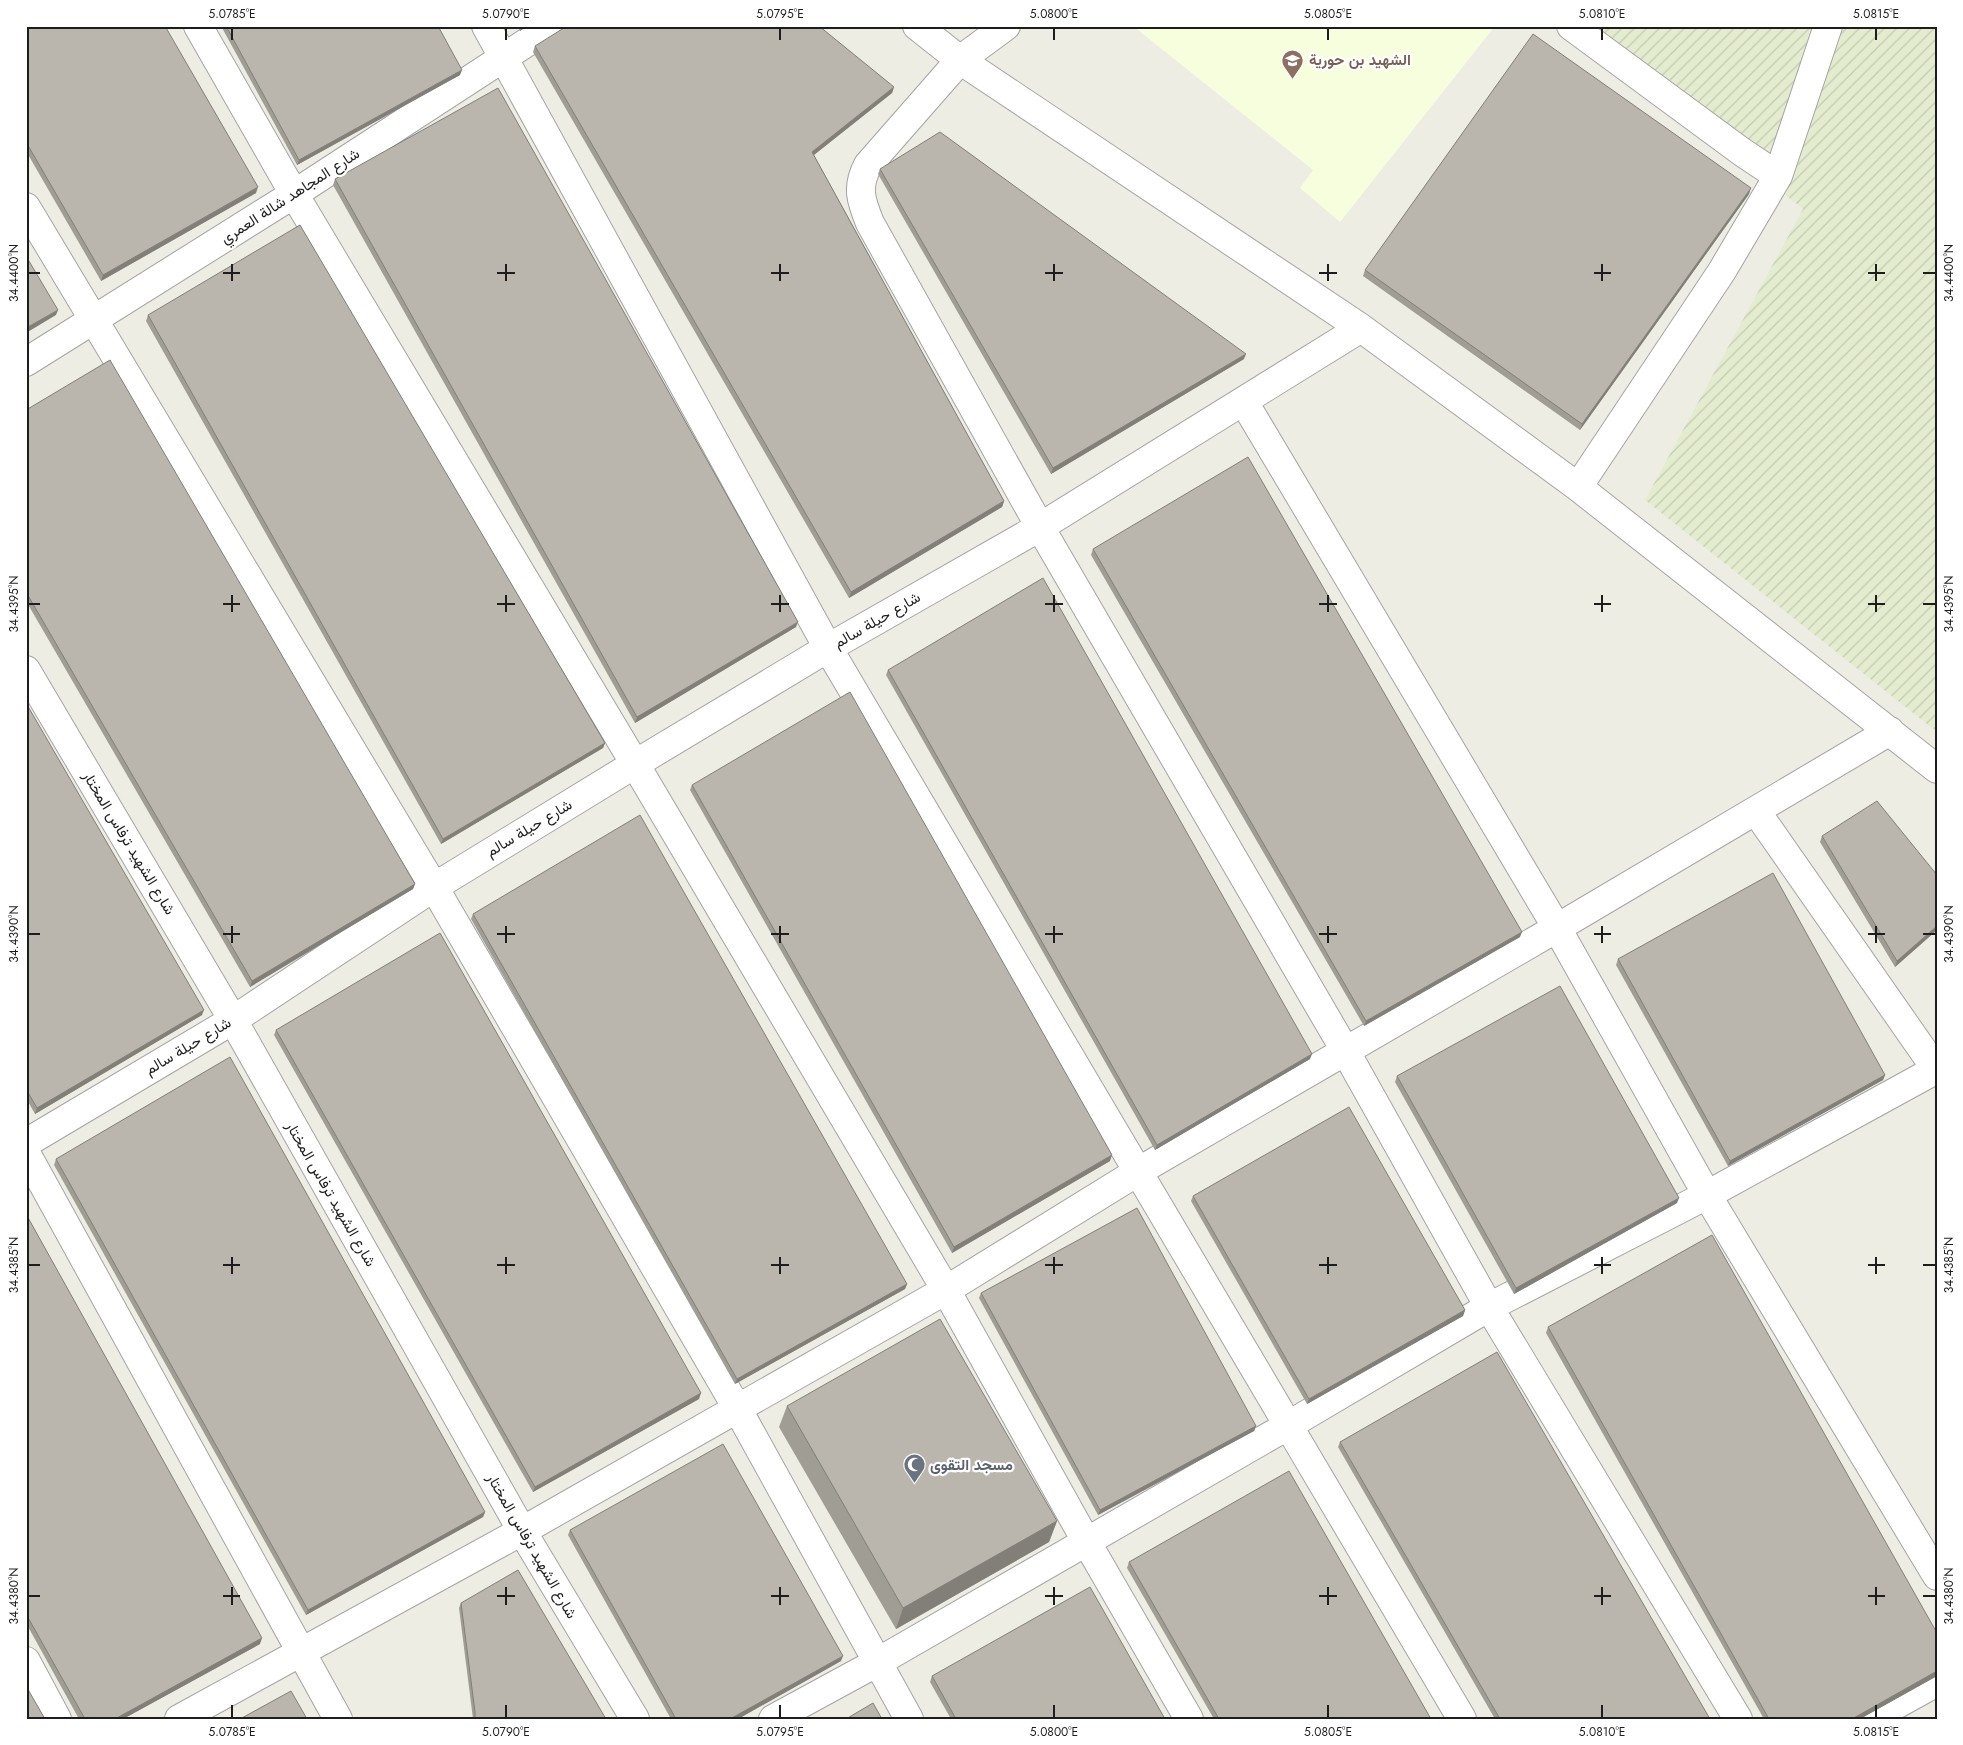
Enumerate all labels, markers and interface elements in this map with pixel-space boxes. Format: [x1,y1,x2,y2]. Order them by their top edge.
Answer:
text: 5.0785°E [208,5,256,23]
text: 5.0790°E [482,5,530,23]
text: 5.0795°E [756,5,804,23]
text: 5.0800°E [1030,5,1078,23]
text: 5.0805°E [1304,5,1352,23]
text: 5.0810°E [1579,5,1625,23]
text: 5.0815°E [1853,5,1899,23]
school or university icon: الشهيد بن حورية [1281,48,1305,79]
place label: الشهيد بن حورية [1309,49,1411,71]
street label: شارع المجاهد شالة العمري [216,143,365,251]
text: 34.4400°N [5,244,23,302]
text: 34.4400°N [1940,244,1958,302]
text: 34.4395°N [5,575,23,633]
text: 34.4395°N [1940,575,1958,633]
street label: شارع حيلة سالم [830,586,925,654]
street label: شارع الشهيد ترفاس المختار [77,766,181,919]
street label: شارع حيلة سالم [482,794,576,862]
text: 34.4390°N [5,905,23,963]
text: 34.4390°N [1940,905,1958,963]
street label: شارع حيلة سالم [141,1012,235,1080]
street label: شارع الشهيد ترفاس المختار [280,1116,382,1271]
text: 34.4385°N [5,1237,23,1293]
text: 34.4385°N [1940,1237,1958,1293]
mosque icon: مسجد التقوى [902,1453,926,1484]
place label: مسجد التقوى [930,1454,1013,1476]
street label: شارع الشهيد ترفاس المختار [481,1468,583,1623]
text: 34.4380°N [5,1567,23,1625]
text: 34.4380°N [1940,1567,1958,1625]
text: 5.0785°E [208,1723,256,1741]
text: 5.0790°E [482,1723,530,1741]
text: 5.0795°E [756,1723,804,1741]
text: 5.0800°E [1030,1723,1078,1741]
text: 5.0805°E [1304,1723,1352,1741]
text: 5.0810°E [1579,1723,1625,1741]
text: 5.0815°E [1853,1723,1899,1741]

